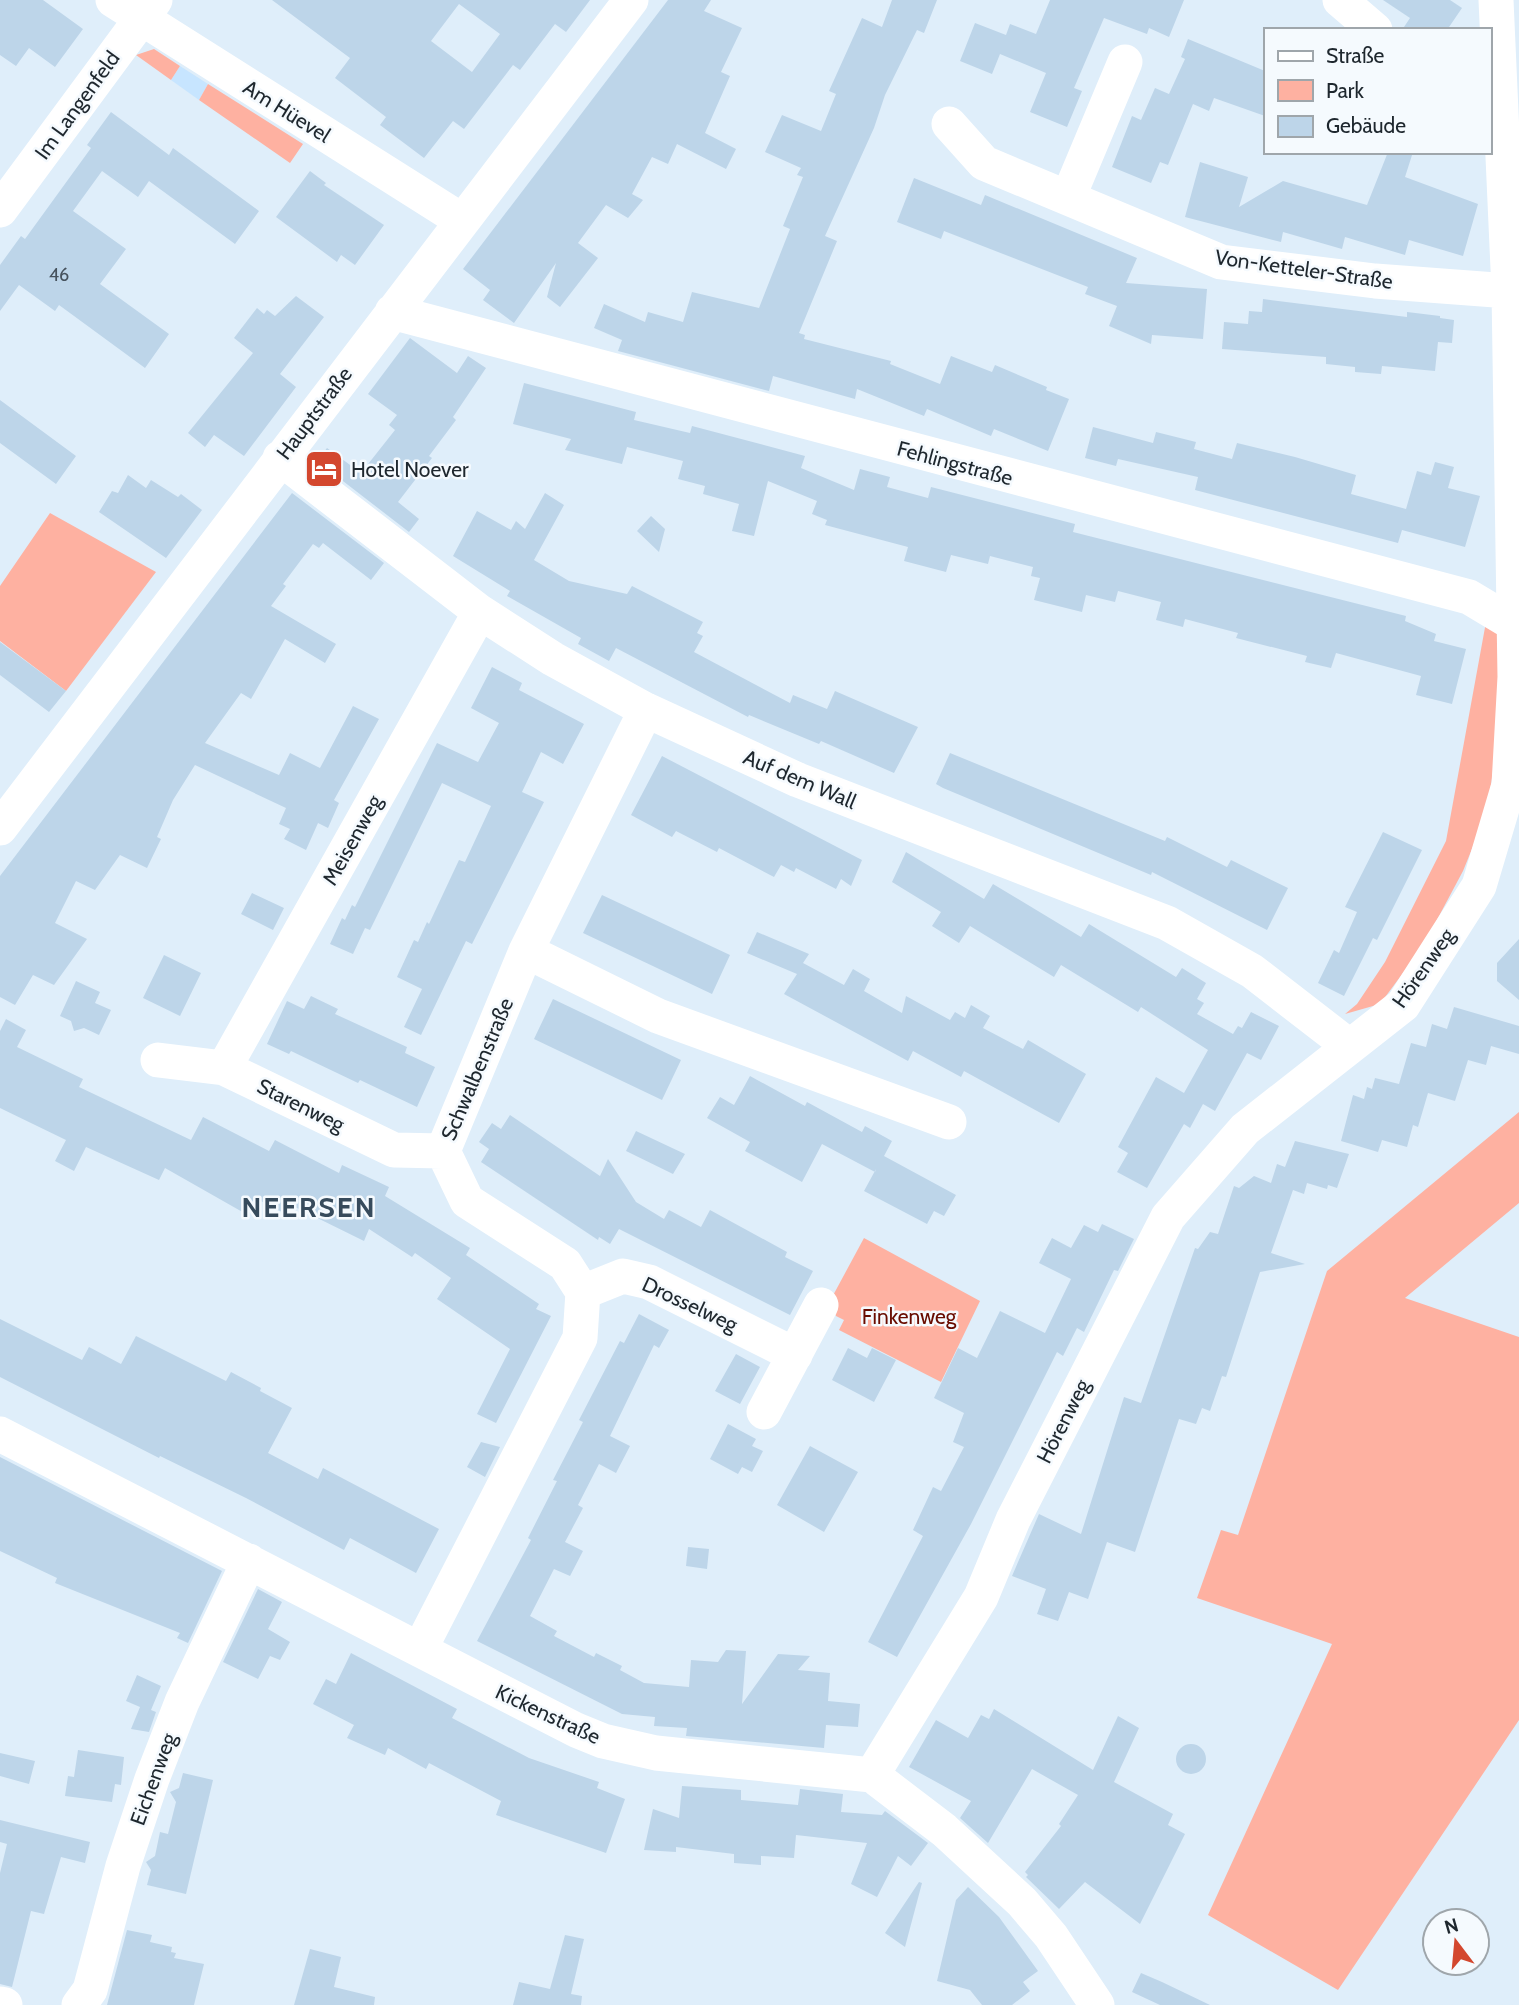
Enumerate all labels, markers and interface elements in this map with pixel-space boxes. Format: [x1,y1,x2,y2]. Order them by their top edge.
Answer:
legend [1264,28,1491,154]
text: Straße [1326,43,1385,68]
street label: Im Langenfeld [29,46,125,164]
street label: Am Hüevel [239,74,335,148]
text: Park [1326,78,1364,103]
text: Gebäude [1326,113,1406,138]
street label: Von-Ketteler-Straße [1213,244,1395,294]
house number: 46 [49,264,69,286]
street label: Hauptstraße [271,362,357,464]
street label: Fehlingstraße [894,436,1016,491]
hotel icon: Hotel Noever [303,448,345,490]
place label: Hotel Noever [351,457,469,482]
street label: Auf dem Wall [740,744,860,814]
street label: Meisenweg [317,790,387,890]
street label: Hörenweg [1387,923,1460,1012]
street label: Schwalbenstraße [436,994,518,1144]
street label: Starenweg [253,1073,349,1137]
district label: NEERSEN [241,1190,377,1224]
street label: Drosselweg [638,1271,742,1337]
park label: Finkenweg [862,1304,957,1329]
street label: Hörenweg [1031,1374,1095,1467]
street label: Kickenstraße [492,1679,605,1749]
street label: Eichenweg [125,1729,181,1828]
north arrow [1421,1907,1491,1977]
text: N [1442,1913,1461,1939]

